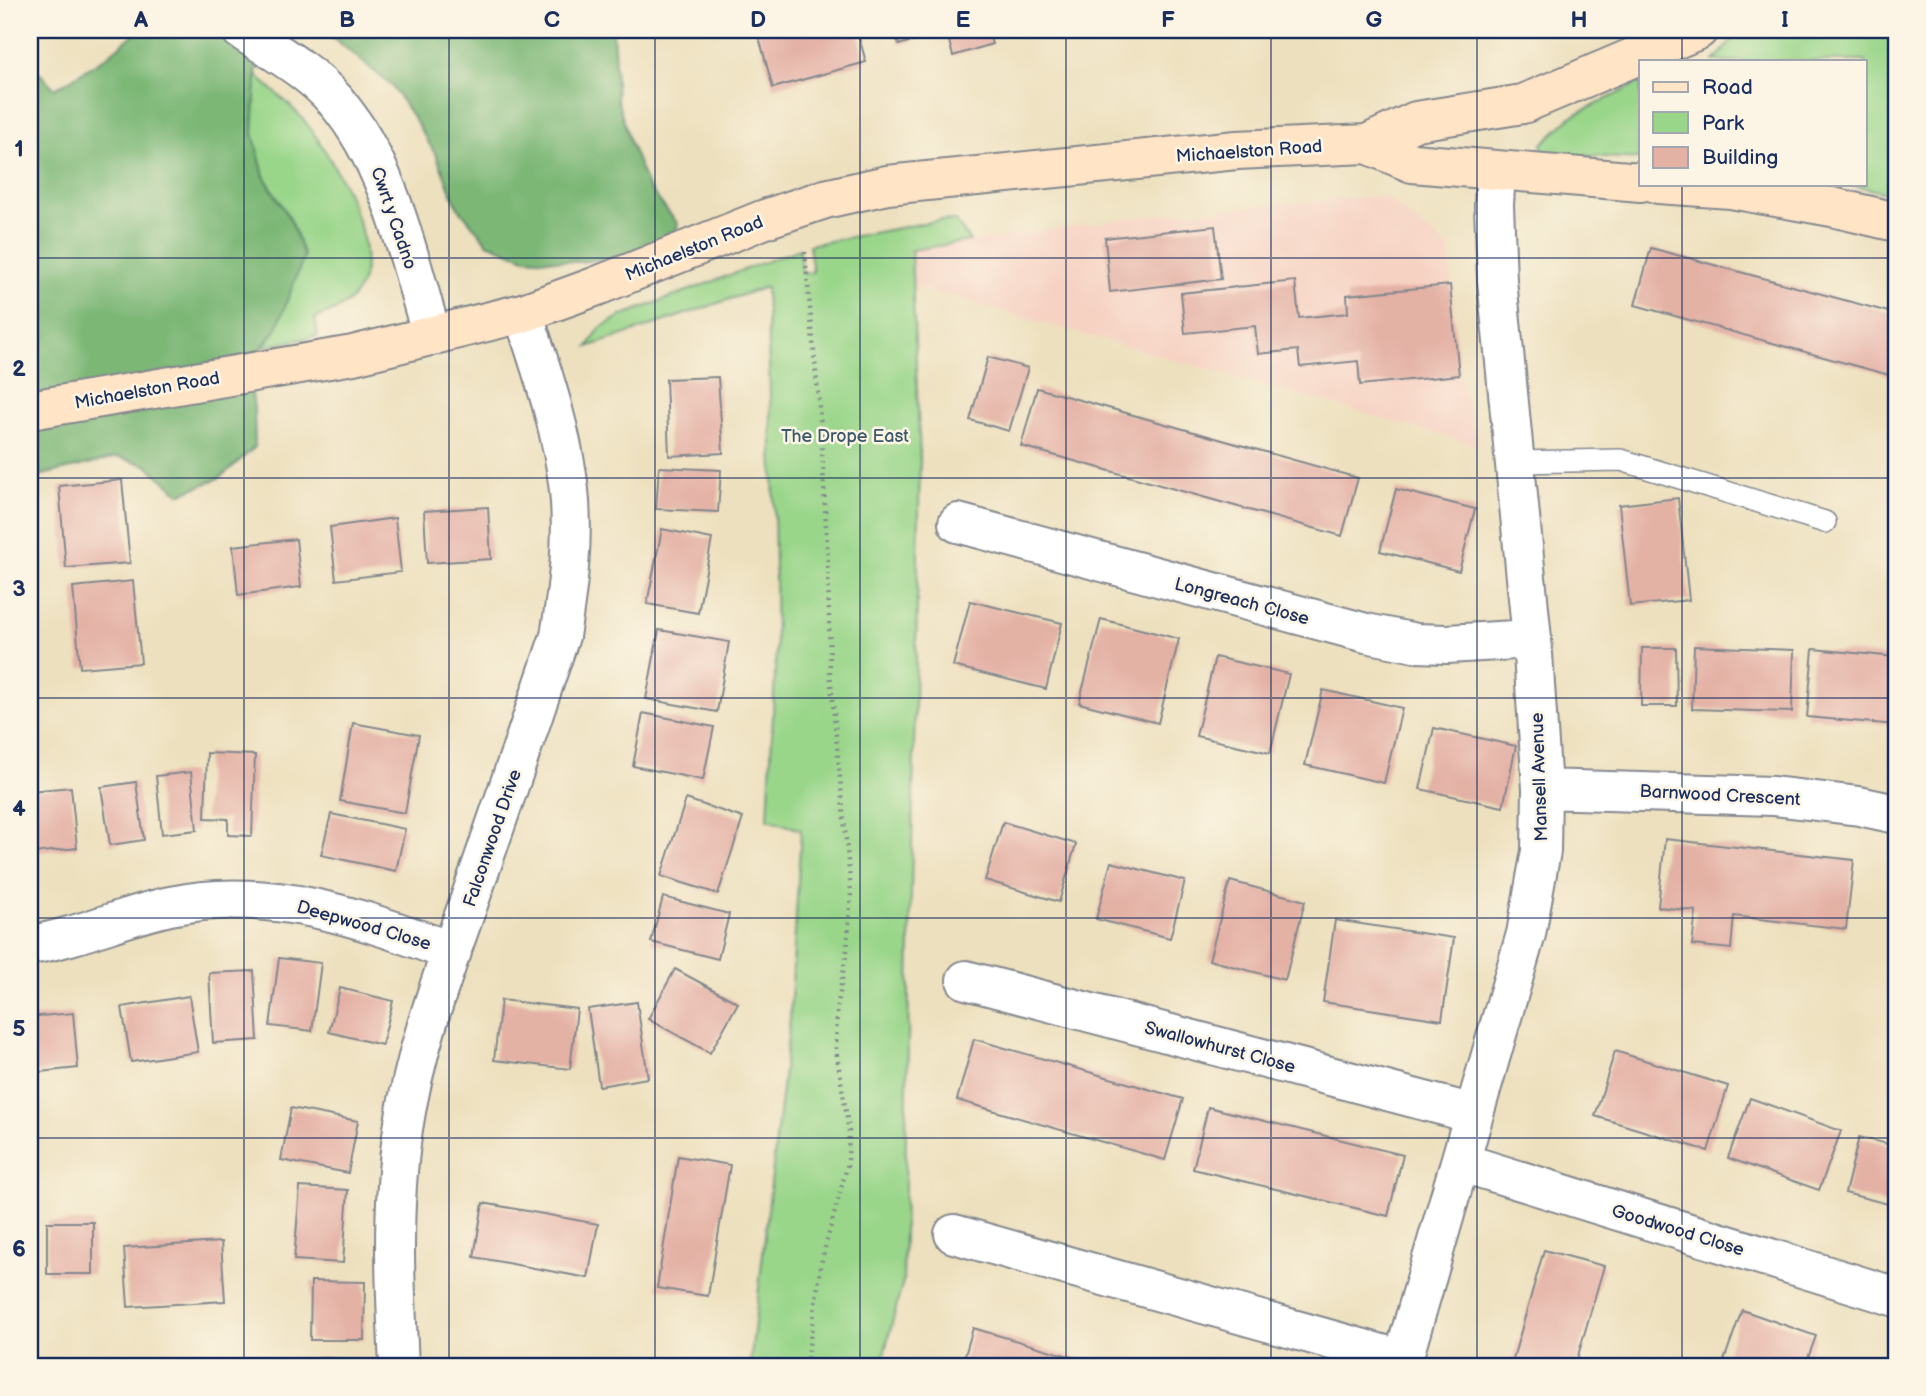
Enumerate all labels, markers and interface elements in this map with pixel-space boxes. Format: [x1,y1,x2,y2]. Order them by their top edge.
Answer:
text: A [133,6,149,34]
text: B [339,6,355,34]
text: C [544,6,560,34]
text: D [750,6,766,34]
text: E [956,6,971,34]
text: F [1161,6,1175,34]
text: G [1366,6,1383,34]
text: H [1570,6,1588,34]
text: I [1781,6,1789,34]
legend [1639,60,1867,186]
text: Road [1702,75,1753,100]
text: Park [1702,111,1745,136]
text: 1 [14,135,24,163]
street label: Michaelston Road [1175,136,1323,167]
text: Building [1702,145,1778,170]
street label: Cwrt y Cadno [366,164,421,272]
street label: Michaelston Road [622,211,766,286]
text: 2 [12,355,26,383]
street label: Michaelston Road [73,367,221,414]
park label: The Drope East [781,426,909,447]
street label: Longreach Close [1172,573,1312,630]
text: 3 [12,575,26,603]
street label: Mansell Avenue [1527,712,1552,842]
street label: Falconwood Drive [459,766,526,910]
street label: Barnwood Crescent [1639,781,1801,810]
text: 4 [12,795,26,823]
street label: Deepwood Close [294,896,434,955]
text: 5 [12,1015,26,1043]
street label: Swallowhurst Close [1142,1017,1298,1078]
street label: Goodwood Close [1609,1200,1747,1261]
text: 6 [12,1235,26,1263]

